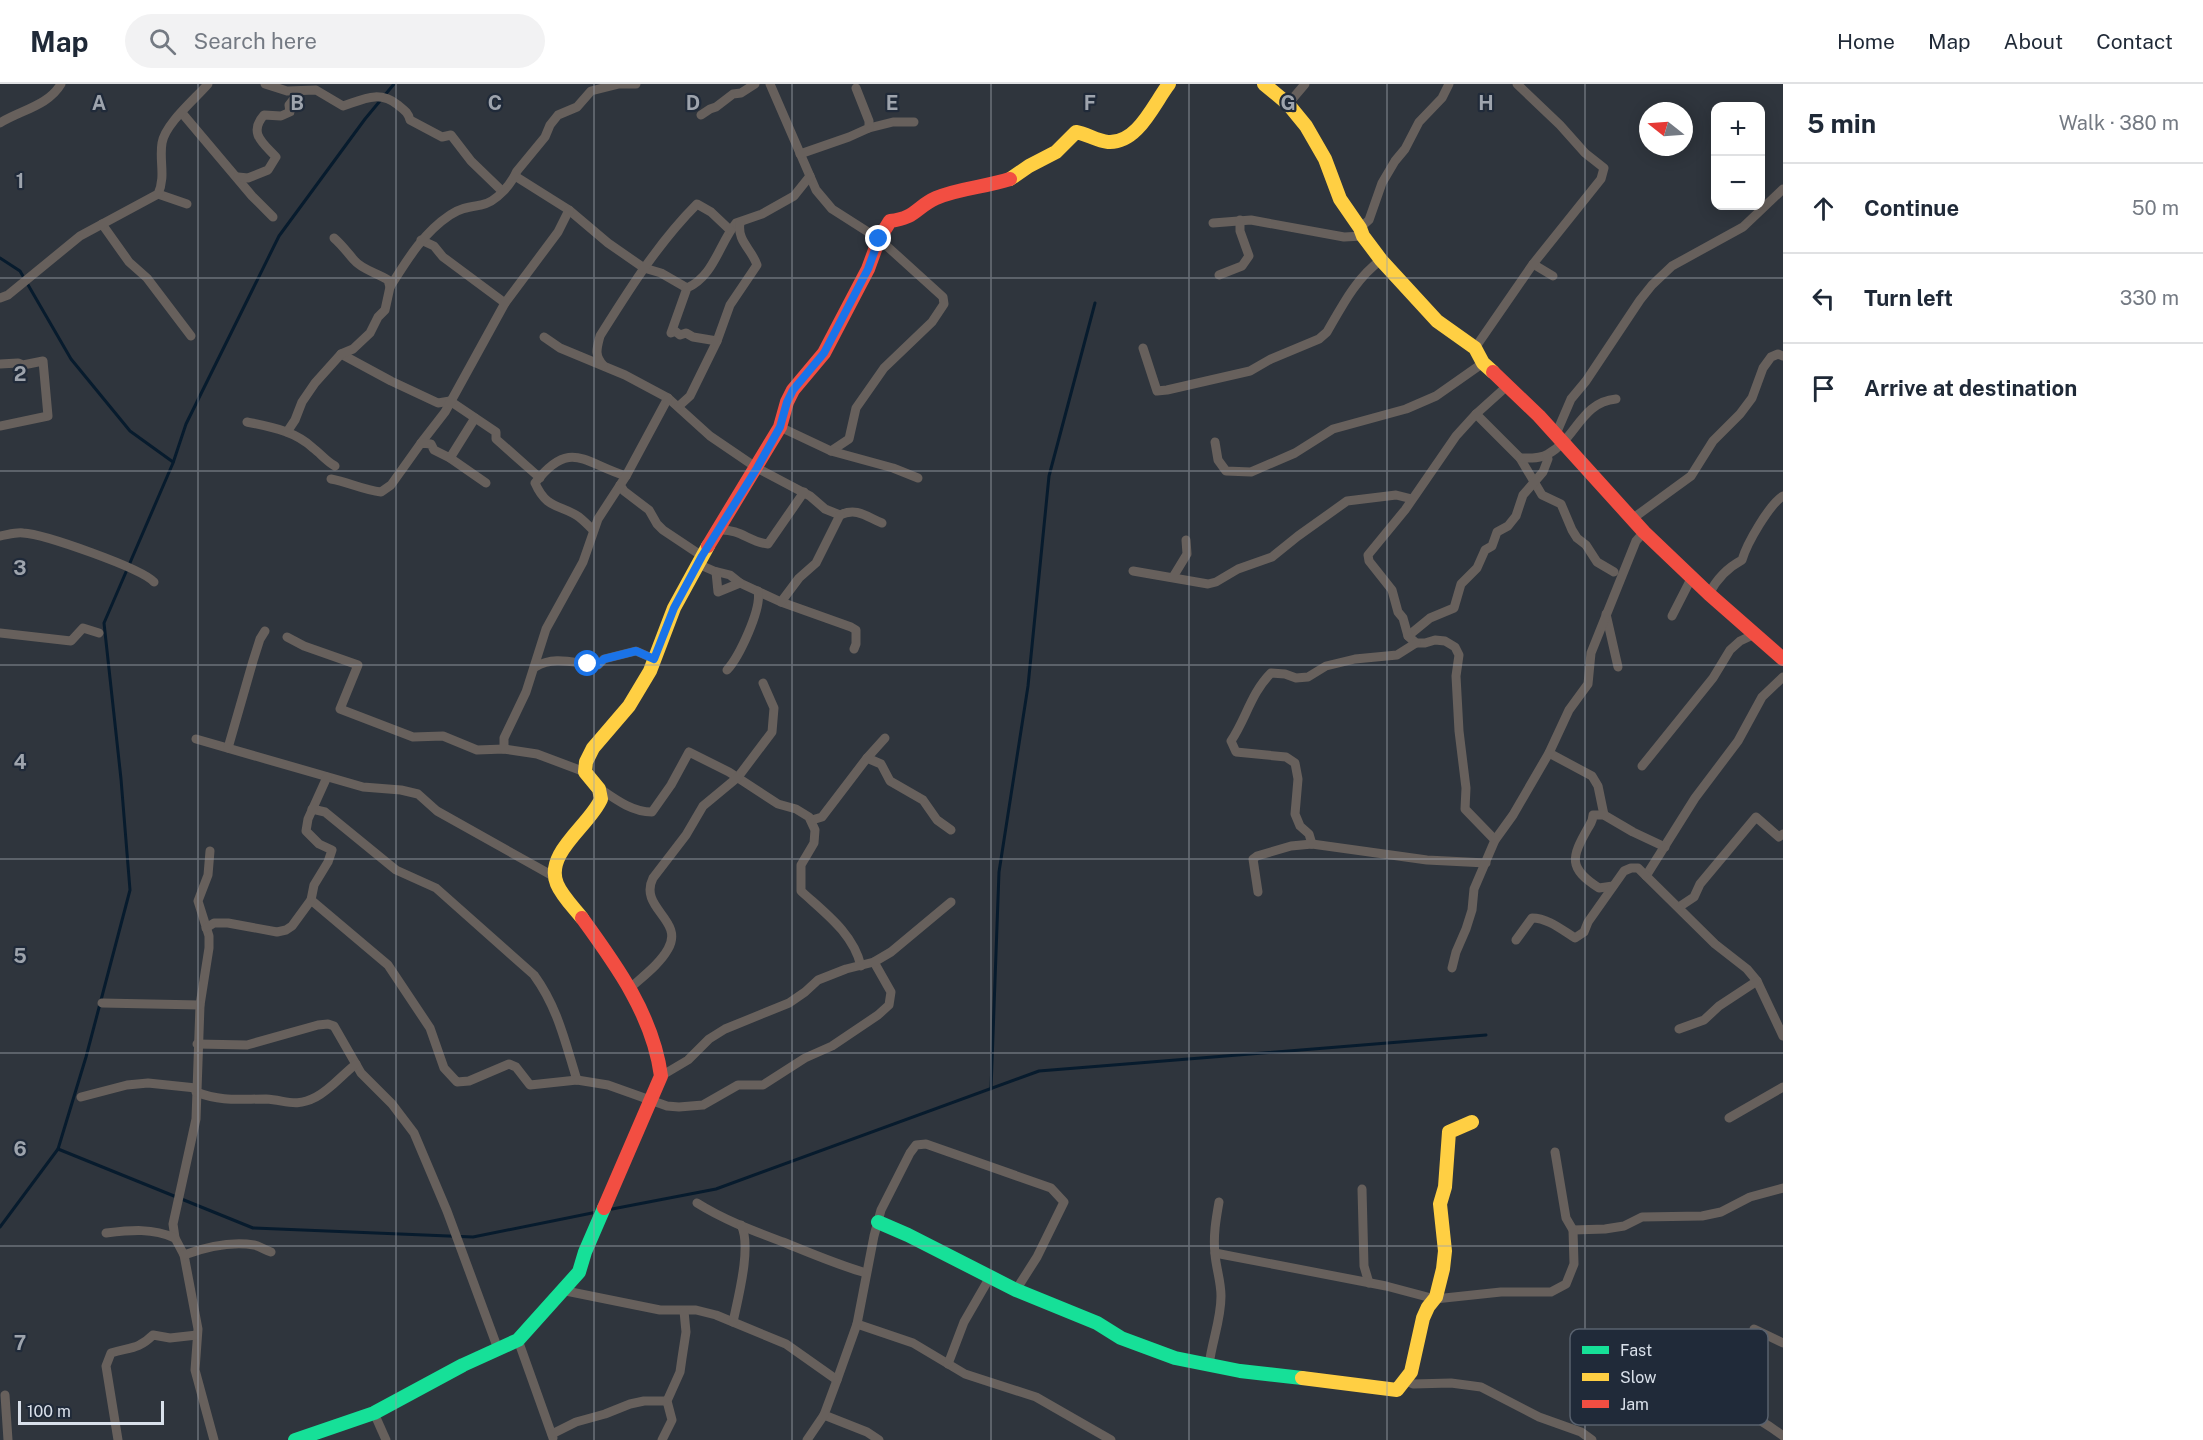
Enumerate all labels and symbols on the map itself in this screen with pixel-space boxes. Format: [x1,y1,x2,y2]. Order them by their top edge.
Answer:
text: A [92,91,106,115]
text: B [290,91,304,115]
text: C [488,91,502,115]
text: D [686,91,700,115]
text: E [886,91,898,115]
text: F [1084,91,1096,115]
text: G [1280,91,1296,115]
text: H [1478,91,1494,115]
north arrow [1639,102,1693,156]
text: 1 [16,169,24,193]
route end [865,225,891,251]
text: 2 [14,362,26,386]
text: 3 [13,556,27,580]
route start [574,650,600,676]
text: 4 [13,750,27,774]
text: 5 [13,944,27,968]
text: 6 [13,1137,27,1161]
legend [1570,1329,1768,1425]
text: 7 [14,1331,26,1355]
text: Fast [1620,1341,1652,1360]
text: Slow [1620,1368,1657,1387]
text: Jam [1620,1395,1649,1414]
scale bar [18,1398,164,1426]

